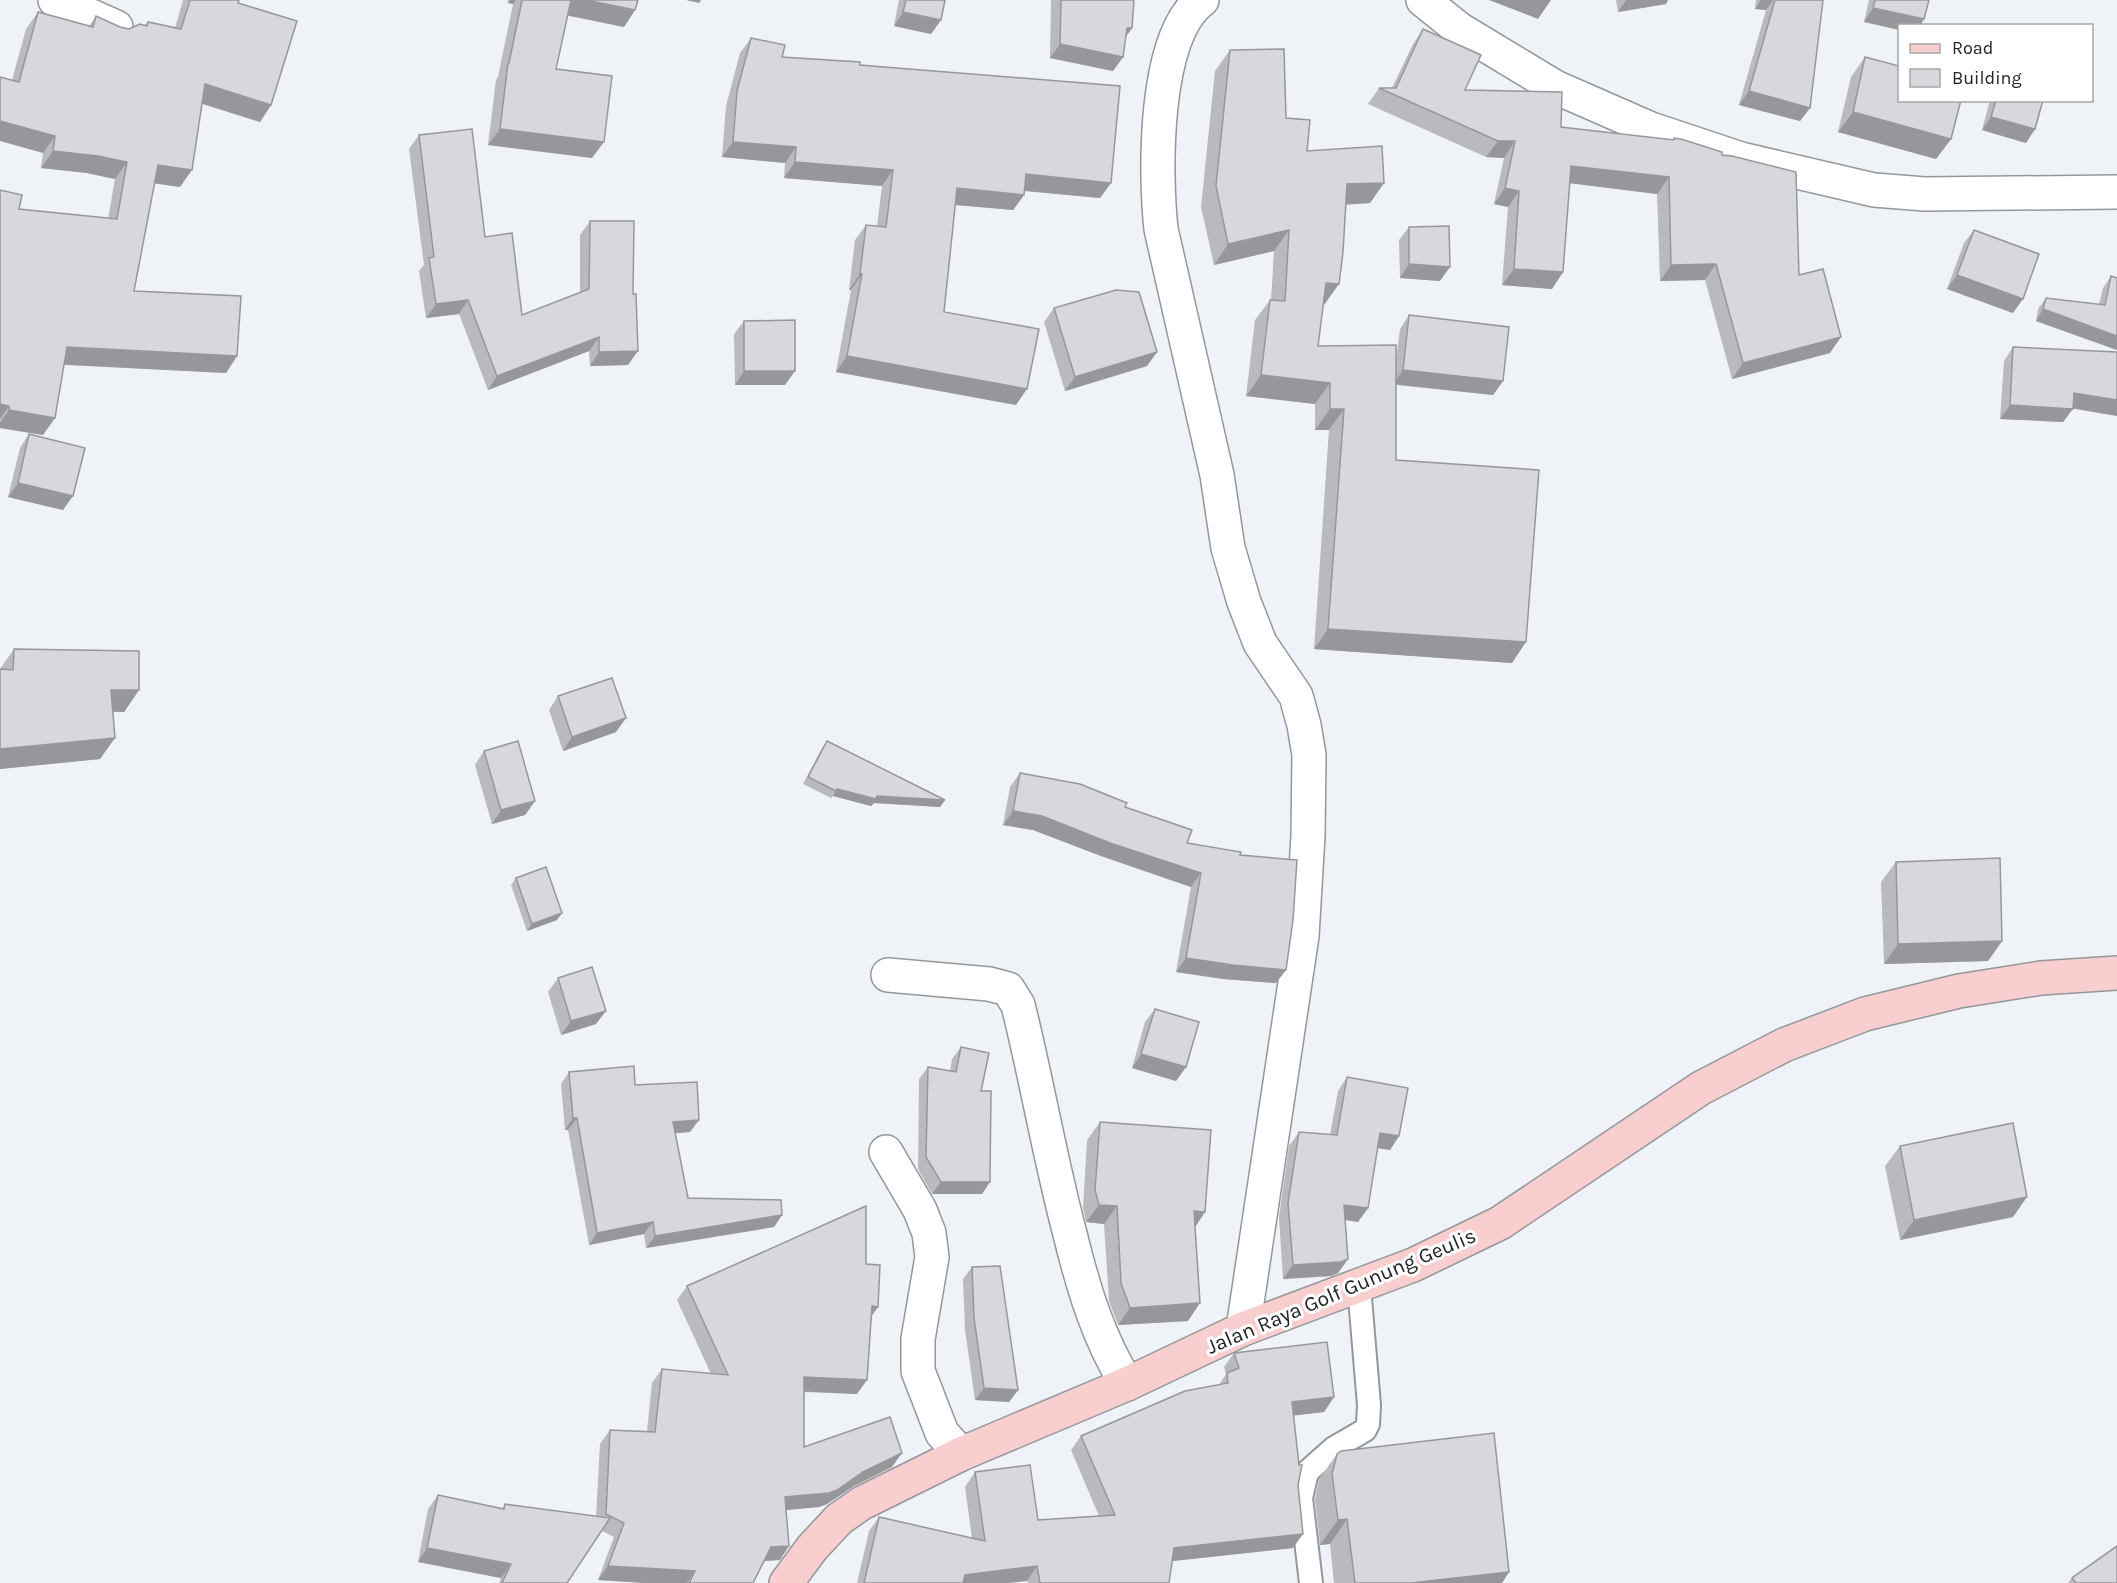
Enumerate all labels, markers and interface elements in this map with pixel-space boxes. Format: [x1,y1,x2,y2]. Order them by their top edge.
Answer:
legend [1898,24,2093,102]
text: Road [1952,37,1993,59]
text: Building [1952,67,2022,89]
street label: Jalan Raya Golf Gunung Geulis [1203,1223,1479,1359]

